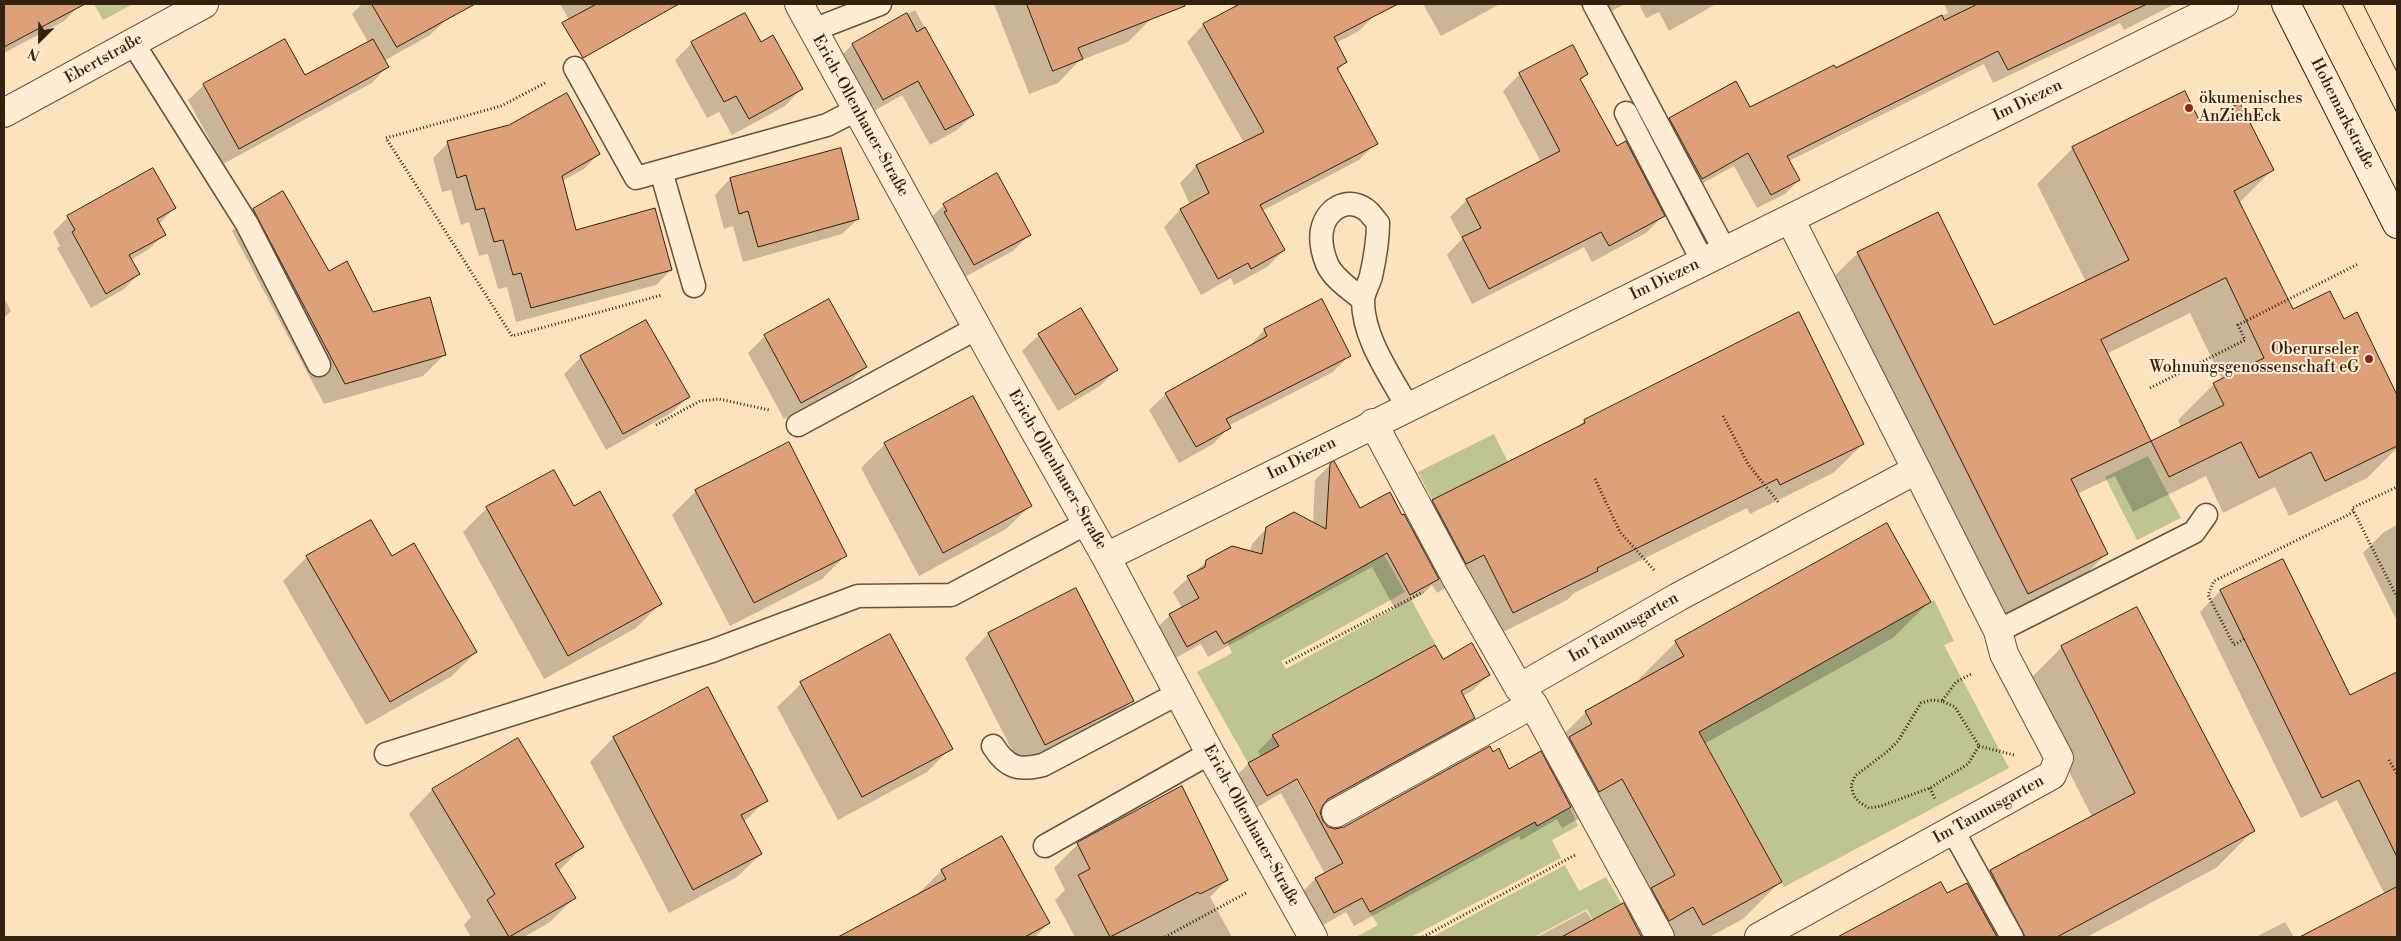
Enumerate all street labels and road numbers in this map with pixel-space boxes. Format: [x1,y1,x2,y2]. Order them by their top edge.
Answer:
street label: Ebertstraße [62,30,146,88]
street label: Erich-Ollenhauer-Straße [808,32,912,200]
street label: Hohemarkstraße [2306,55,2378,173]
street label: Im Diezen [1990,76,2066,126]
street label: Im Diezen [1627,255,1703,305]
street label: Erich-Ollenhauer-Straße [1003,386,1111,554]
street label: Im Diezen [1264,434,1340,484]
street label: Im Taunusgarten [1566,589,1682,667]
street label: Erich-Ollenhauer-Straße [1199,742,1303,910]
street label: Im Taunusgarten [1930,772,2048,848]

